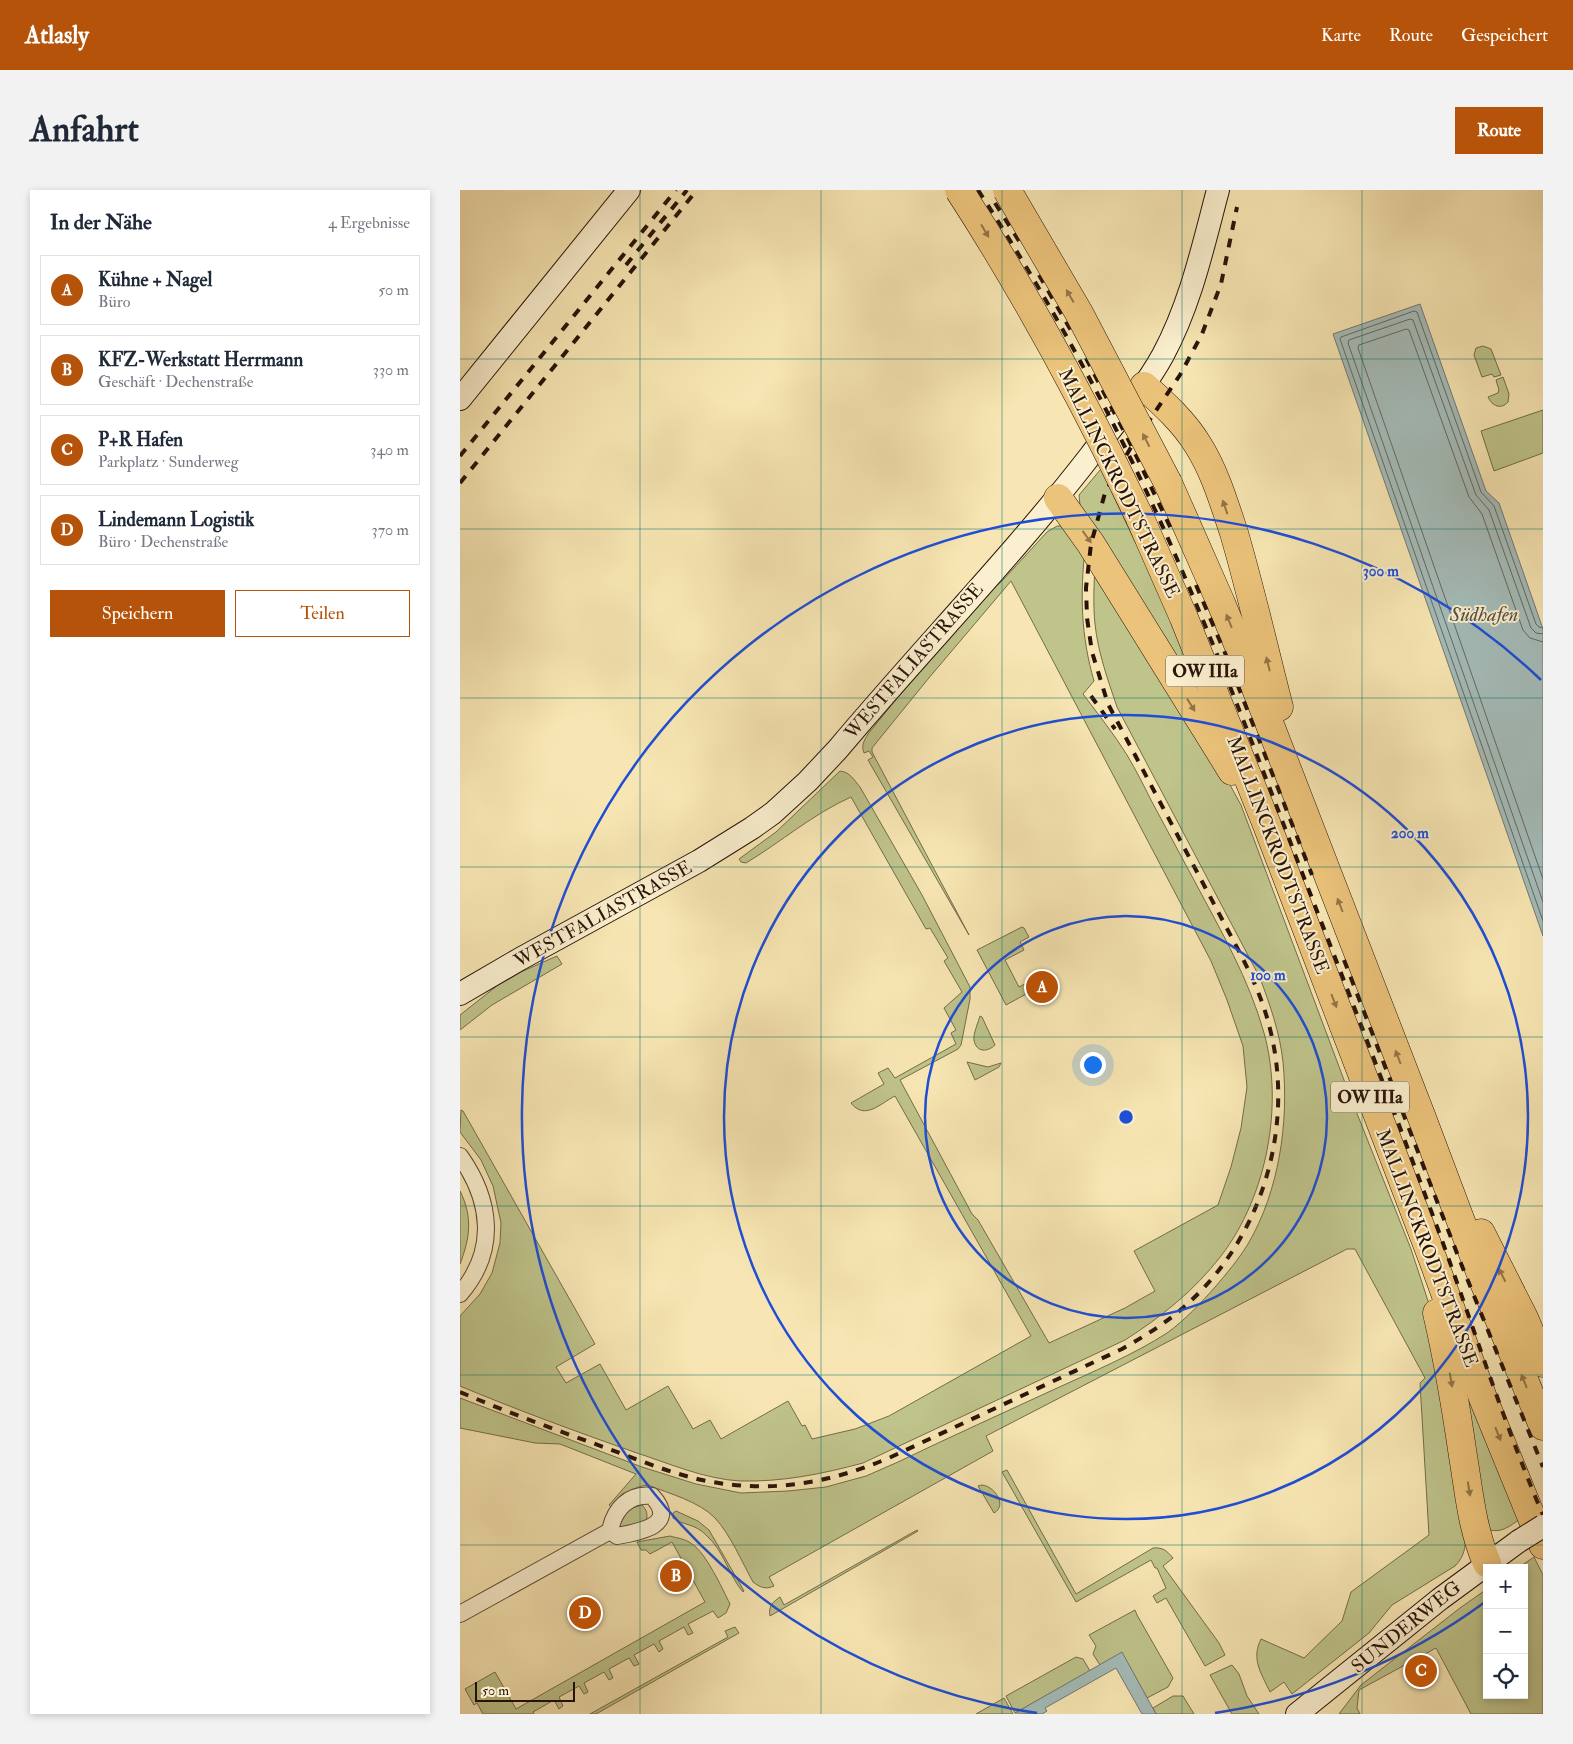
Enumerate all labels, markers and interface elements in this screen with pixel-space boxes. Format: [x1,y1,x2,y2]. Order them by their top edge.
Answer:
text: Atlasly [25,20,89,51]
text: Karte [1321,24,1361,47]
text: Route [1389,24,1433,47]
text: Gespeichert [1461,24,1548,47]
button: Route [1455,107,1543,154]
text: Anfahrt [30,108,139,152]
text: In der Nähe [50,209,152,236]
text: 4 Ergebnisse [328,213,410,233]
one-way arrow [981,225,990,238]
text: Kühne + Nagel [98,268,212,292]
text: A [62,280,72,300]
text: 50 m [378,280,409,300]
one-way arrow [1065,290,1074,303]
text: Büro [98,292,130,312]
text: KFZ-Werkstatt Herrmann [98,348,303,372]
text: B [62,360,72,380]
text: 330 m [373,360,409,380]
street label: MALLINCKRODTSTRASSE [1053,364,1185,602]
text: Geschäft · Dechenstraße [98,372,253,392]
text: P+R Hafen [98,428,183,452]
one-way arrow [1142,432,1150,447]
text: C [61,440,73,460]
text: 340 m [370,440,409,460]
text: Parkplatz · Sunderweg [98,452,239,472]
one-way arrow [1221,499,1229,514]
text: Lindemann Logistik [98,508,254,532]
text: D [60,520,74,540]
text: 370 m [372,520,409,540]
one-way arrow [1082,530,1092,544]
text: Büro · Dechenstraße [98,532,228,552]
text: 300 m [1363,562,1399,581]
street label: WESTFALIASTRASSE [839,578,989,745]
button: Speichern [50,590,225,637]
button: Teilen [235,590,410,637]
water label: Südhafen [1449,602,1518,627]
one-way arrow [1225,613,1233,628]
road number: OW IIIa [1166,656,1244,686]
one-way arrow [1264,656,1272,671]
one-way arrow [1186,698,1195,712]
street label: MALLINCKRODTSTRASSE [1221,733,1335,978]
text: 200 m [1391,824,1429,843]
street label: WESTFALIASTRASSE [509,855,696,973]
one-way arrow [1336,897,1344,912]
text: 100 m [1250,966,1286,985]
pin: A [1026,968,1058,1006]
one-way arrow [1330,994,1338,1009]
one-way arrow [1394,1049,1402,1064]
your location [1080,1052,1106,1078]
road number: OW IIIa [1331,1082,1409,1112]
centre of rings [1117,1108,1135,1126]
street label: MALLINCKRODTSTRASSE [1370,1126,1484,1371]
one-way arrow [1498,1267,1506,1282]
one-way arrow [1447,1373,1455,1389]
one-way arrow [1520,1374,1528,1388]
one-way arrow [1494,1426,1502,1441]
one-way arrow [1465,1481,1473,1497]
pin: B [660,1557,692,1595]
map controls [1483,1564,1528,1699]
button: + [1483,1564,1528,1609]
street label: SUNDERWEG [1346,1575,1466,1679]
pin: D [569,1594,601,1632]
button: − [1483,1609,1528,1654]
pin: C [1405,1652,1437,1690]
button: locate [1483,1654,1528,1699]
scale bar [475,1679,575,1702]
text: 50 m [482,1682,509,1699]

